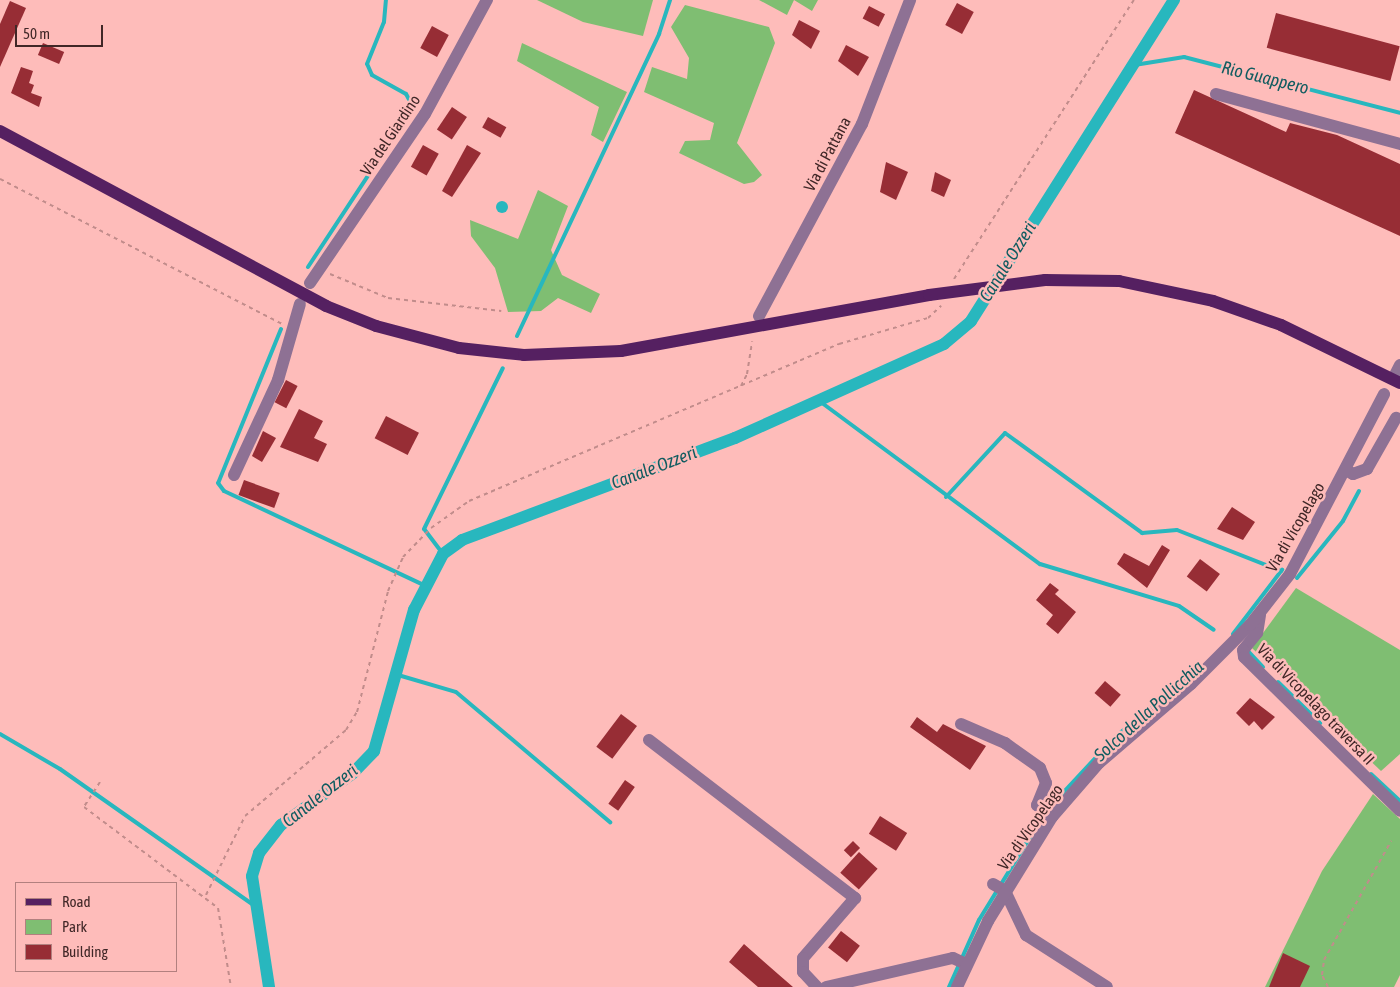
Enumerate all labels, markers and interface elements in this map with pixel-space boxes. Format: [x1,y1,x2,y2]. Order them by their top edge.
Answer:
scale bar [18,15,105,47]
text: 50 m [23,25,50,42]
water label: Rio Guappero [1219,57,1311,99]
street label: Via del Giardino [356,91,424,179]
street label: Via di Pattana [799,114,855,194]
water label: Canale Ozzeri [975,218,1041,306]
water label: Canale Ozzeri [608,442,700,494]
street label: Via di Vicopelago [1262,479,1328,575]
street label: Via di Vicopelago traversa II [1253,640,1379,768]
water label: Solco della Pollicchia [1090,656,1208,766]
water label: Canale Ozzeri [278,760,362,832]
street label: Via di Vicopelago [993,780,1067,874]
legend [15,882,178,972]
text: Road [62,893,91,910]
text: Park [62,918,87,935]
text: Building [62,943,108,960]

